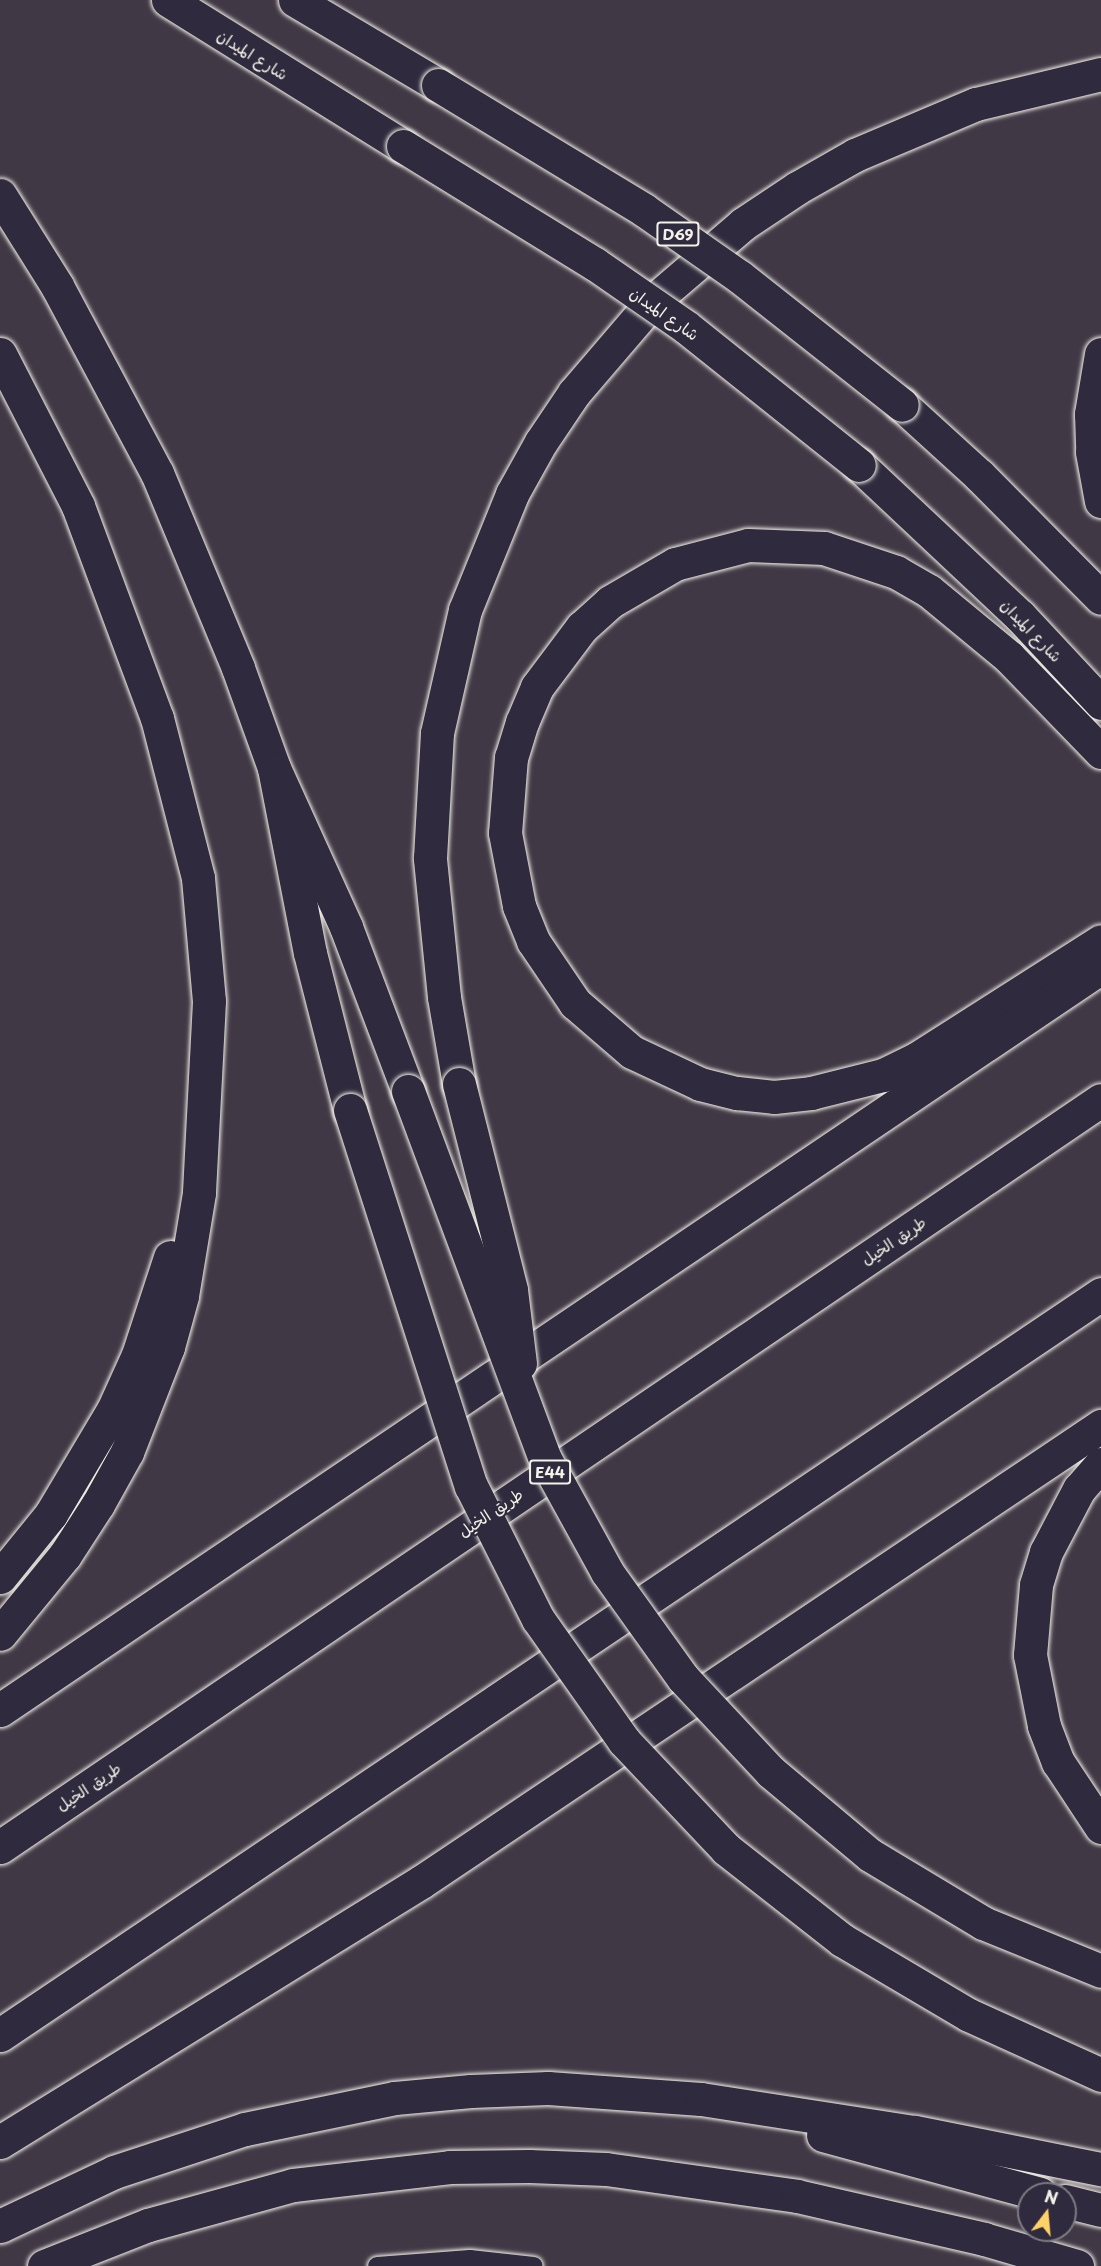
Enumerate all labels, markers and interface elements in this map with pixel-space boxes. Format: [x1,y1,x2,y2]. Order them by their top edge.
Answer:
street label: شارع الميدان [214,25,292,83]
road number: D69 [656,222,700,246]
street label: شارع الميدان [627,282,703,344]
street label: شارع الميدان [997,595,1067,665]
street label: طريق الخيل [857,1211,929,1269]
road number: E44 [529,1460,571,1484]
street label: طريق الخيل [454,1483,526,1541]
street label: طريق الخيل [52,1757,124,1815]
north arrow [1017,2182,1077,2242]
text: N [1042,2183,1061,2210]

